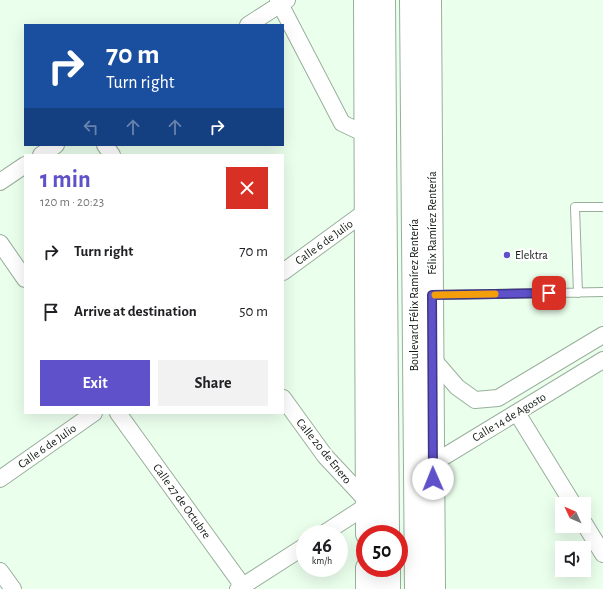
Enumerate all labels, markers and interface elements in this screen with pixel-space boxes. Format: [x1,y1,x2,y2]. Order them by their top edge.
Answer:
icon: right [40,40,92,92]
text: 70 m [106,41,160,69]
text: Turn right [106,74,175,92]
icon: left [80,116,102,138]
icon: ahead [122,116,144,138]
icon: ahead [164,116,186,138]
icon: right [206,116,228,138]
button: close [226,167,268,209]
text: 1 min [40,168,91,192]
street label: Félix Ramírez Rentería [426,171,438,275]
text: 120 m · 20:23 [40,196,104,209]
street label: Calle 6 de Julio [293,217,355,267]
street label: Boulevard Félix Ramírez Rentería [408,218,420,371]
icon: right [40,241,62,263]
text: Turn right [74,244,133,259]
text: 70 m [239,244,268,259]
place label: Elektra [515,249,548,261]
marker: Elektra [502,250,512,260]
pin [532,276,566,310]
icon: arrive [538,282,560,304]
icon: arrive [40,301,62,323]
text: Arrive at destination [74,304,197,319]
text: 50 m [239,304,268,319]
button: Exit [40,360,150,406]
button: Share [158,360,268,406]
street label: Calle 14 de Agosto [470,390,548,444]
street label: Calle 20 de Enero [294,416,354,486]
street label: Calle 6 de Julio [16,422,78,470]
position arrow [412,458,454,500]
street label: Calle 27 de Octubre [151,461,213,541]
north arrow [555,497,591,533]
map controls [555,497,591,577]
speed limit sign: 50 [356,525,408,577]
text: 46 [312,536,332,556]
button: sound [555,541,591,577]
text: km/h [312,556,332,566]

